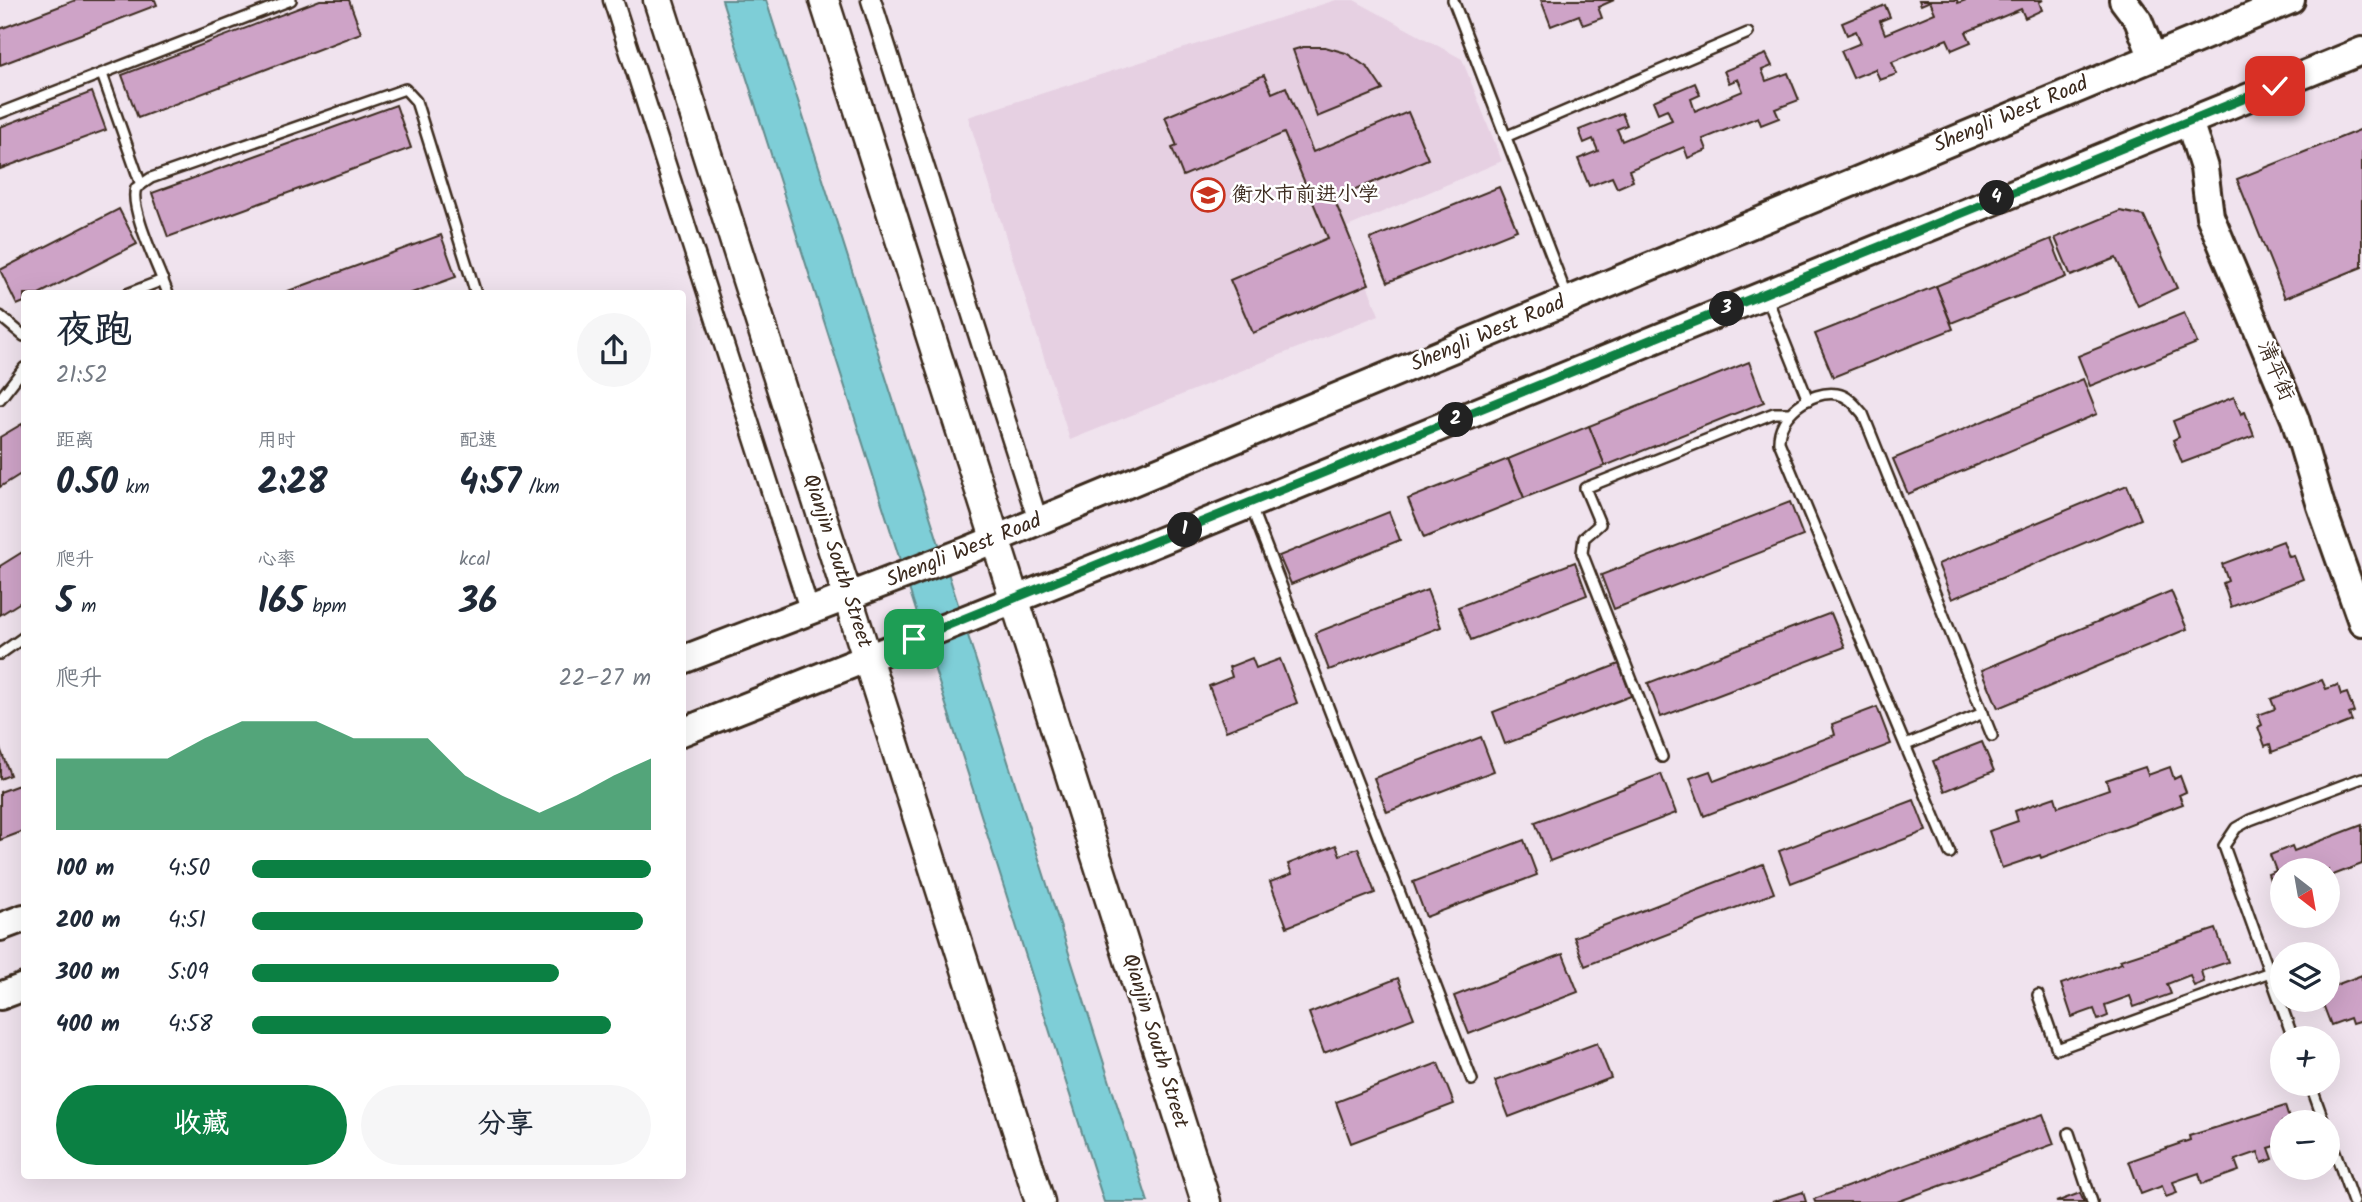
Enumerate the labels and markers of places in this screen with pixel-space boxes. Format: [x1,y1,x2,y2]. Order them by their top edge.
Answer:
pin [2245,56,2305,116]
school or university icon: 衡水市前进小学 [1189,176,1227,214]
place label: 衡水市前进小学 [1232,179,1379,212]
pin: 4 [1980,180,2014,216]
pin: 3 [1710,292,1744,326]
pin: 2 [1438,402,1474,438]
pin: 1 [1168,512,1202,548]
pin [884,609,944,669]

